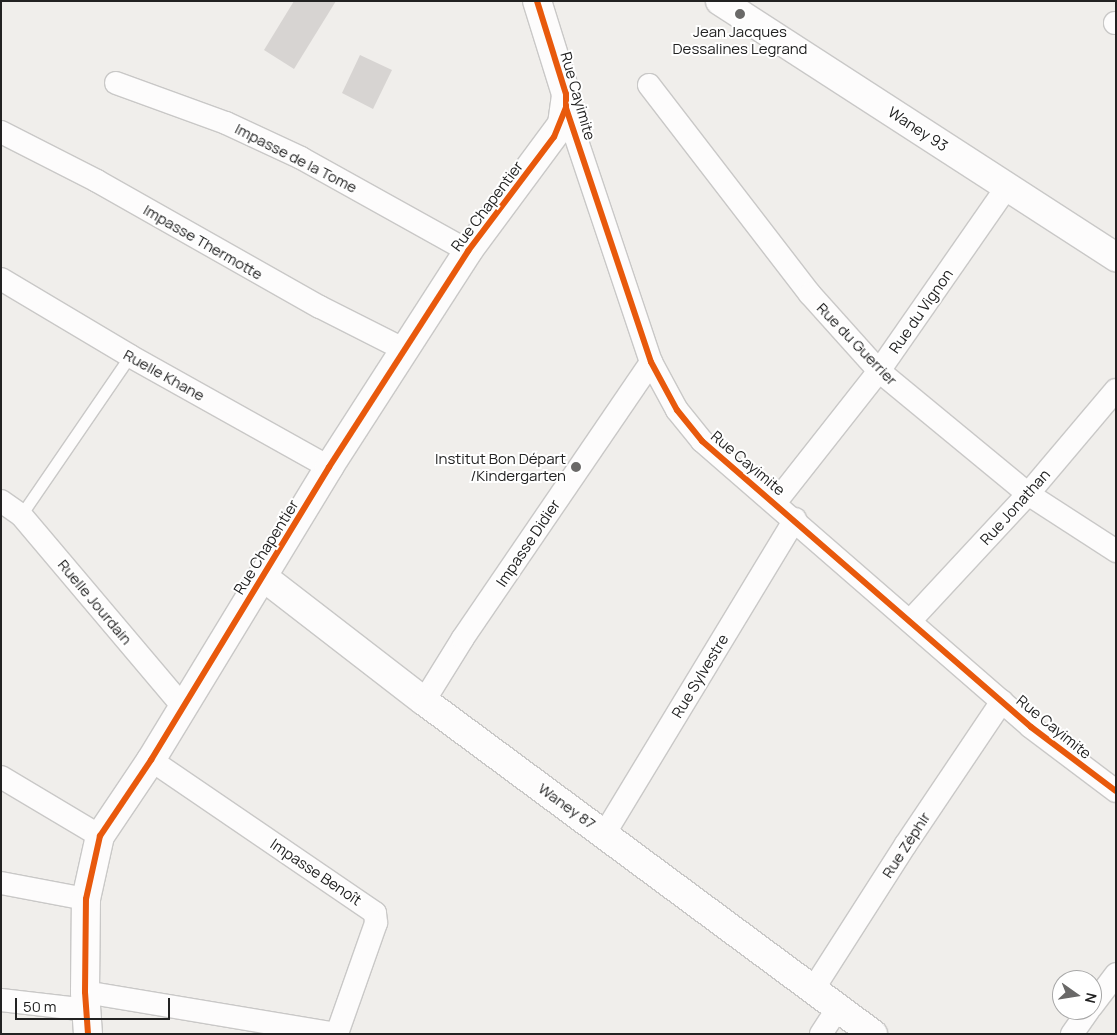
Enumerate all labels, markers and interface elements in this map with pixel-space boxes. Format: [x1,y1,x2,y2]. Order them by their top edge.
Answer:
marker: Jean Jacques Dessalines Legrand [734,8,746,20]
place label: Jean Jacques Dessalines Legrand [673,22,807,57]
street label: Rue Cayimite [557,50,599,142]
street label: Waney 93 [885,103,951,155]
street label: Impasse de la Tome [232,119,360,197]
street label: Rue Chapentier [447,157,527,255]
street label: Impasse Thermotte [140,201,266,283]
street label: Rue du Vignon [885,265,957,357]
street label: Rue du Guerrier [813,299,901,389]
street label: Ruelle Khane [120,345,208,405]
street label: Rue Cayimite [707,427,789,499]
place label: Institut Bon Départ /Kindergarten [435,449,566,484]
marker: Institut Bon Départ /Kindergarten [570,461,582,473]
street label: Rue Jonathan [976,466,1054,548]
street label: Rue Chapentier [230,496,302,598]
street label: Impasse Didier [492,496,564,590]
street label: Ruelle Jourdain [54,556,136,648]
street label: Rue Sylvestre [668,631,732,721]
street label: Rue Cayimite [1013,691,1095,763]
street label: Waney 87 [535,779,599,833]
street label: Rue Zéphir [878,809,934,881]
street label: Impasse Benoît [267,835,365,909]
north arrow [1052,970,1102,1020]
scale bar [18,988,172,1020]
text: N [1081,991,1102,1005]
text: 50 m [23,996,57,1017]

